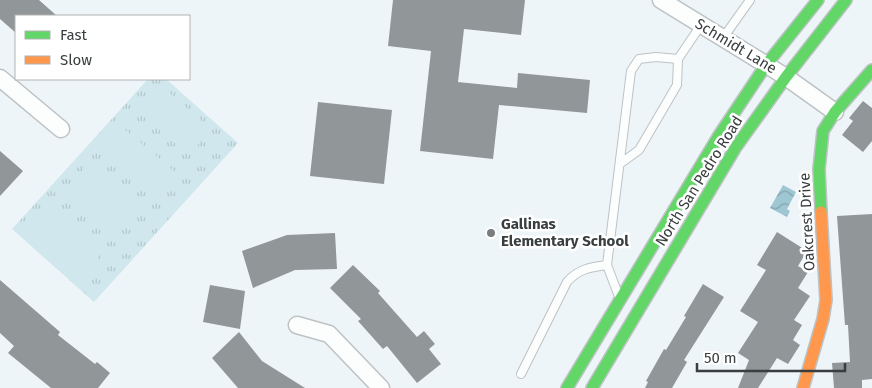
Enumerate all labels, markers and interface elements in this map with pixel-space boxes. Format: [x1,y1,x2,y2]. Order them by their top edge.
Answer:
legend [15,15,190,80]
street label: Schmidt Lane [692,15,780,77]
text: Fast [60,26,87,44]
text: Slow [60,51,92,69]
street label: North San Pedro Road [652,113,746,249]
street label: Oakcrest Drive [795,172,819,272]
place label: Gallinas Elementary School [501,215,629,250]
marker: Gallinas Elementary School [485,227,497,239]
scale bar [697,340,844,372]
text: 50 m [704,349,737,367]

